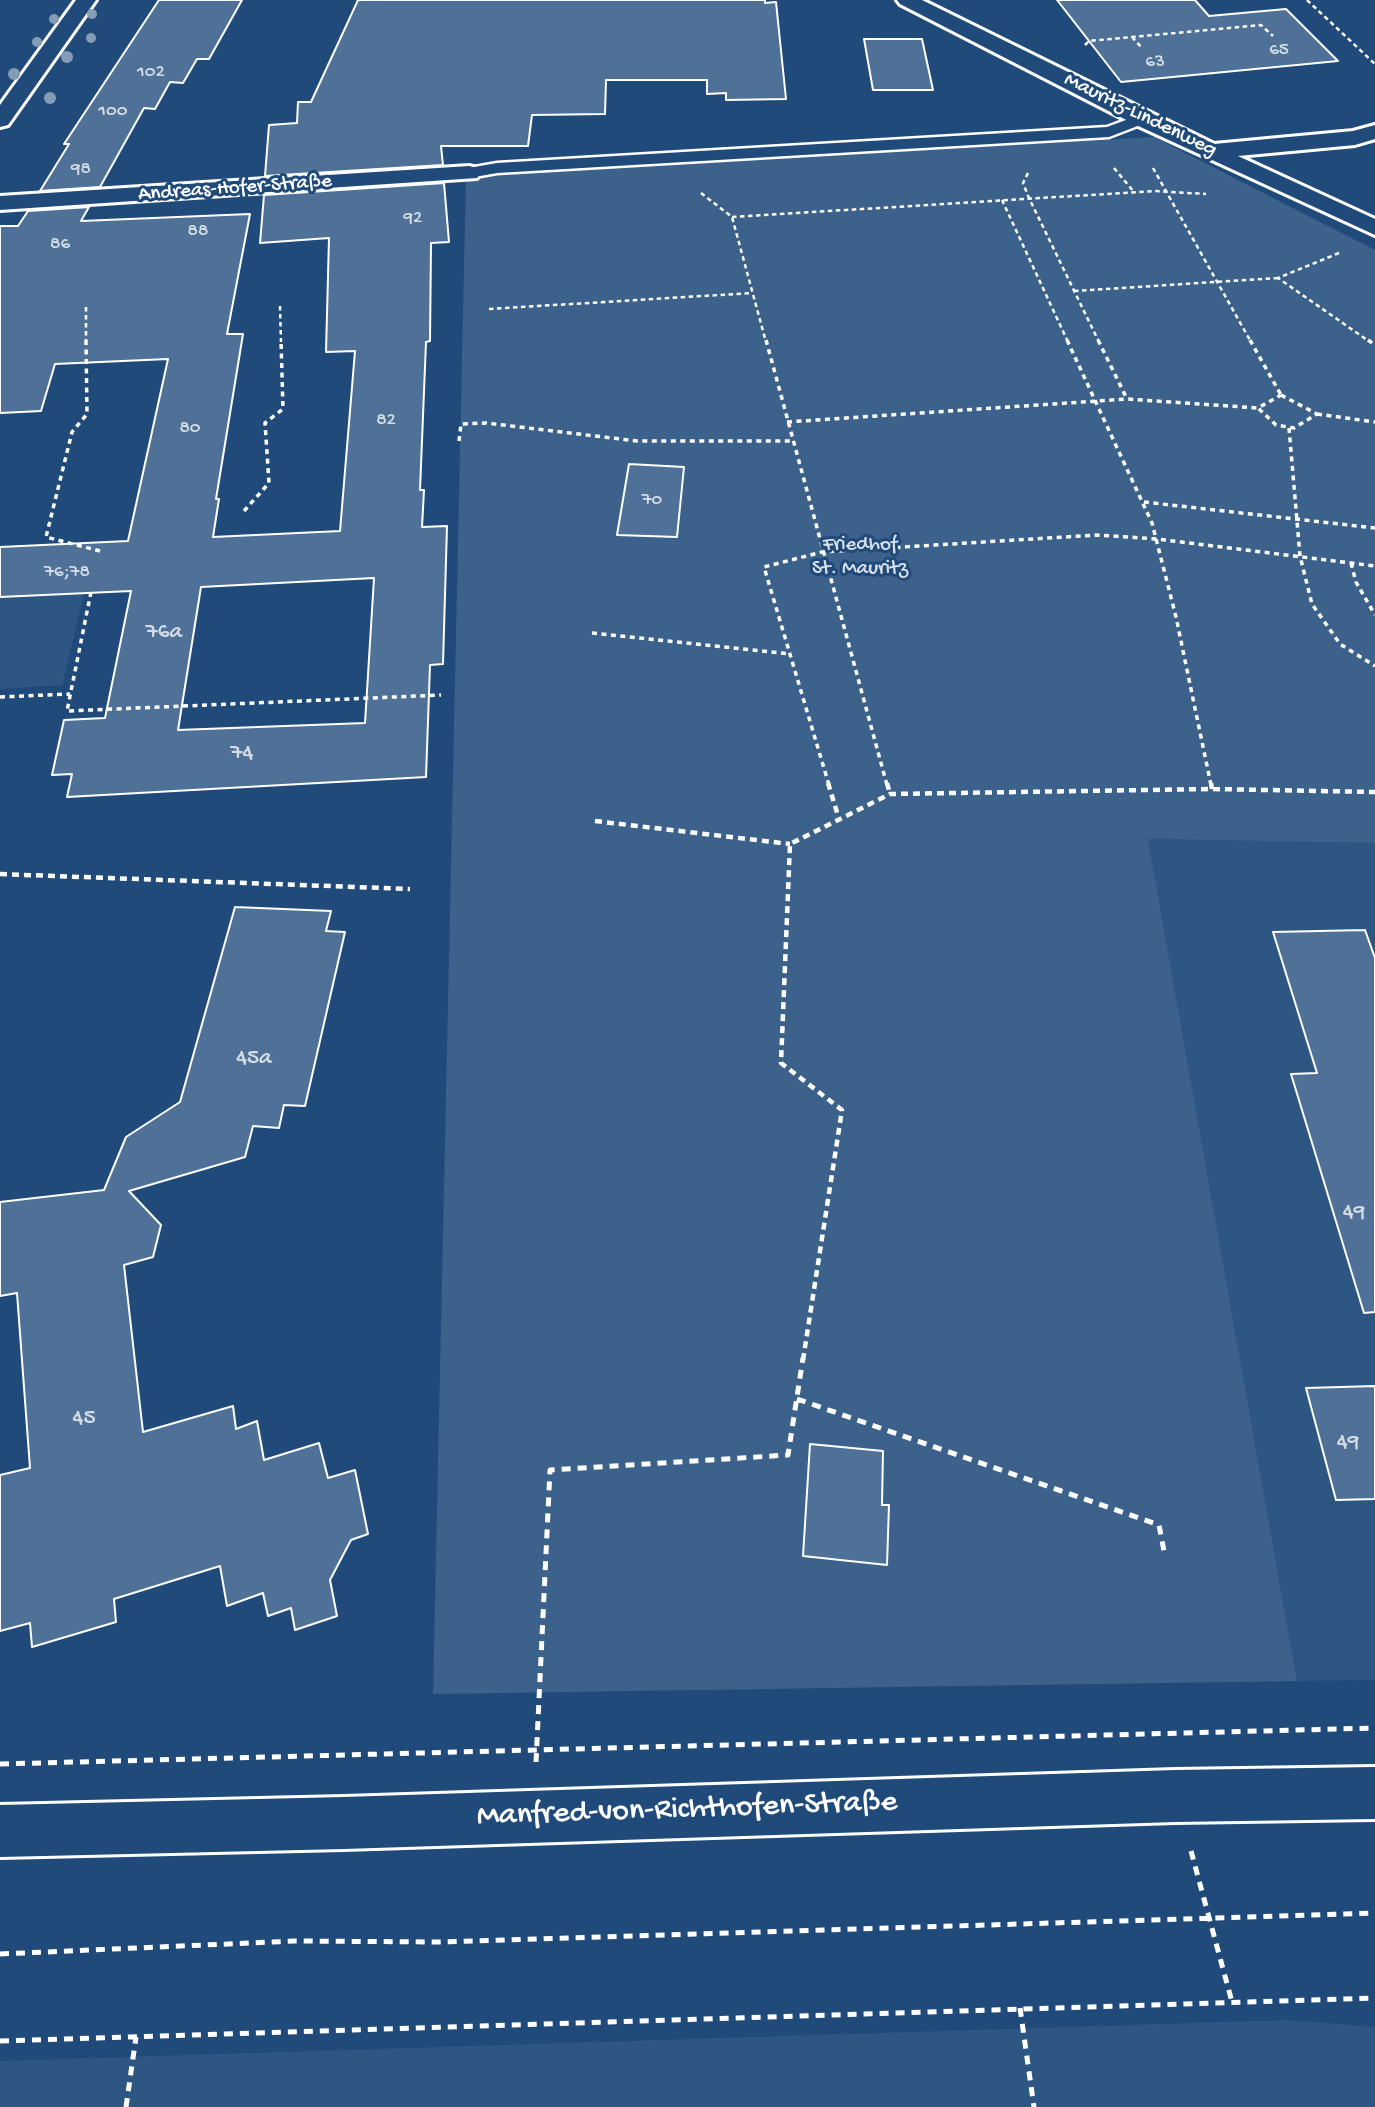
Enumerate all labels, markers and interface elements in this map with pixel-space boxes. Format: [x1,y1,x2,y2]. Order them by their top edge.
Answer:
house number: 65 [1269,40,1289,62]
house number: 63 [1145,52,1165,74]
house number: 102 [137,62,165,84]
street label: Mauritz-Lindenweg [1059,68,1221,164]
house number: 100 [98,101,128,123]
house number: 98 [71,159,91,181]
street label: Andreas-Hofer-Straße [137,170,333,208]
house number: 92 [404,208,422,230]
house number: 88 [188,221,208,243]
house number: 86 [50,234,70,256]
house number: 82 [376,410,396,432]
house number: 80 [179,418,201,440]
house number: 70 [642,490,662,512]
park label: Friedhof St. Mauritz [812,533,908,583]
house number: 76;78 [44,562,90,584]
house number: 76a [146,619,182,647]
house number: 74 [231,740,253,768]
house number: 45a [236,1045,272,1073]
house number: 49 [1343,1199,1365,1227]
house number: 45 [73,1405,95,1433]
house number: 49 [1337,1429,1359,1457]
street label: Manfred-von-Richthofen-Straße [476,1784,898,1838]

